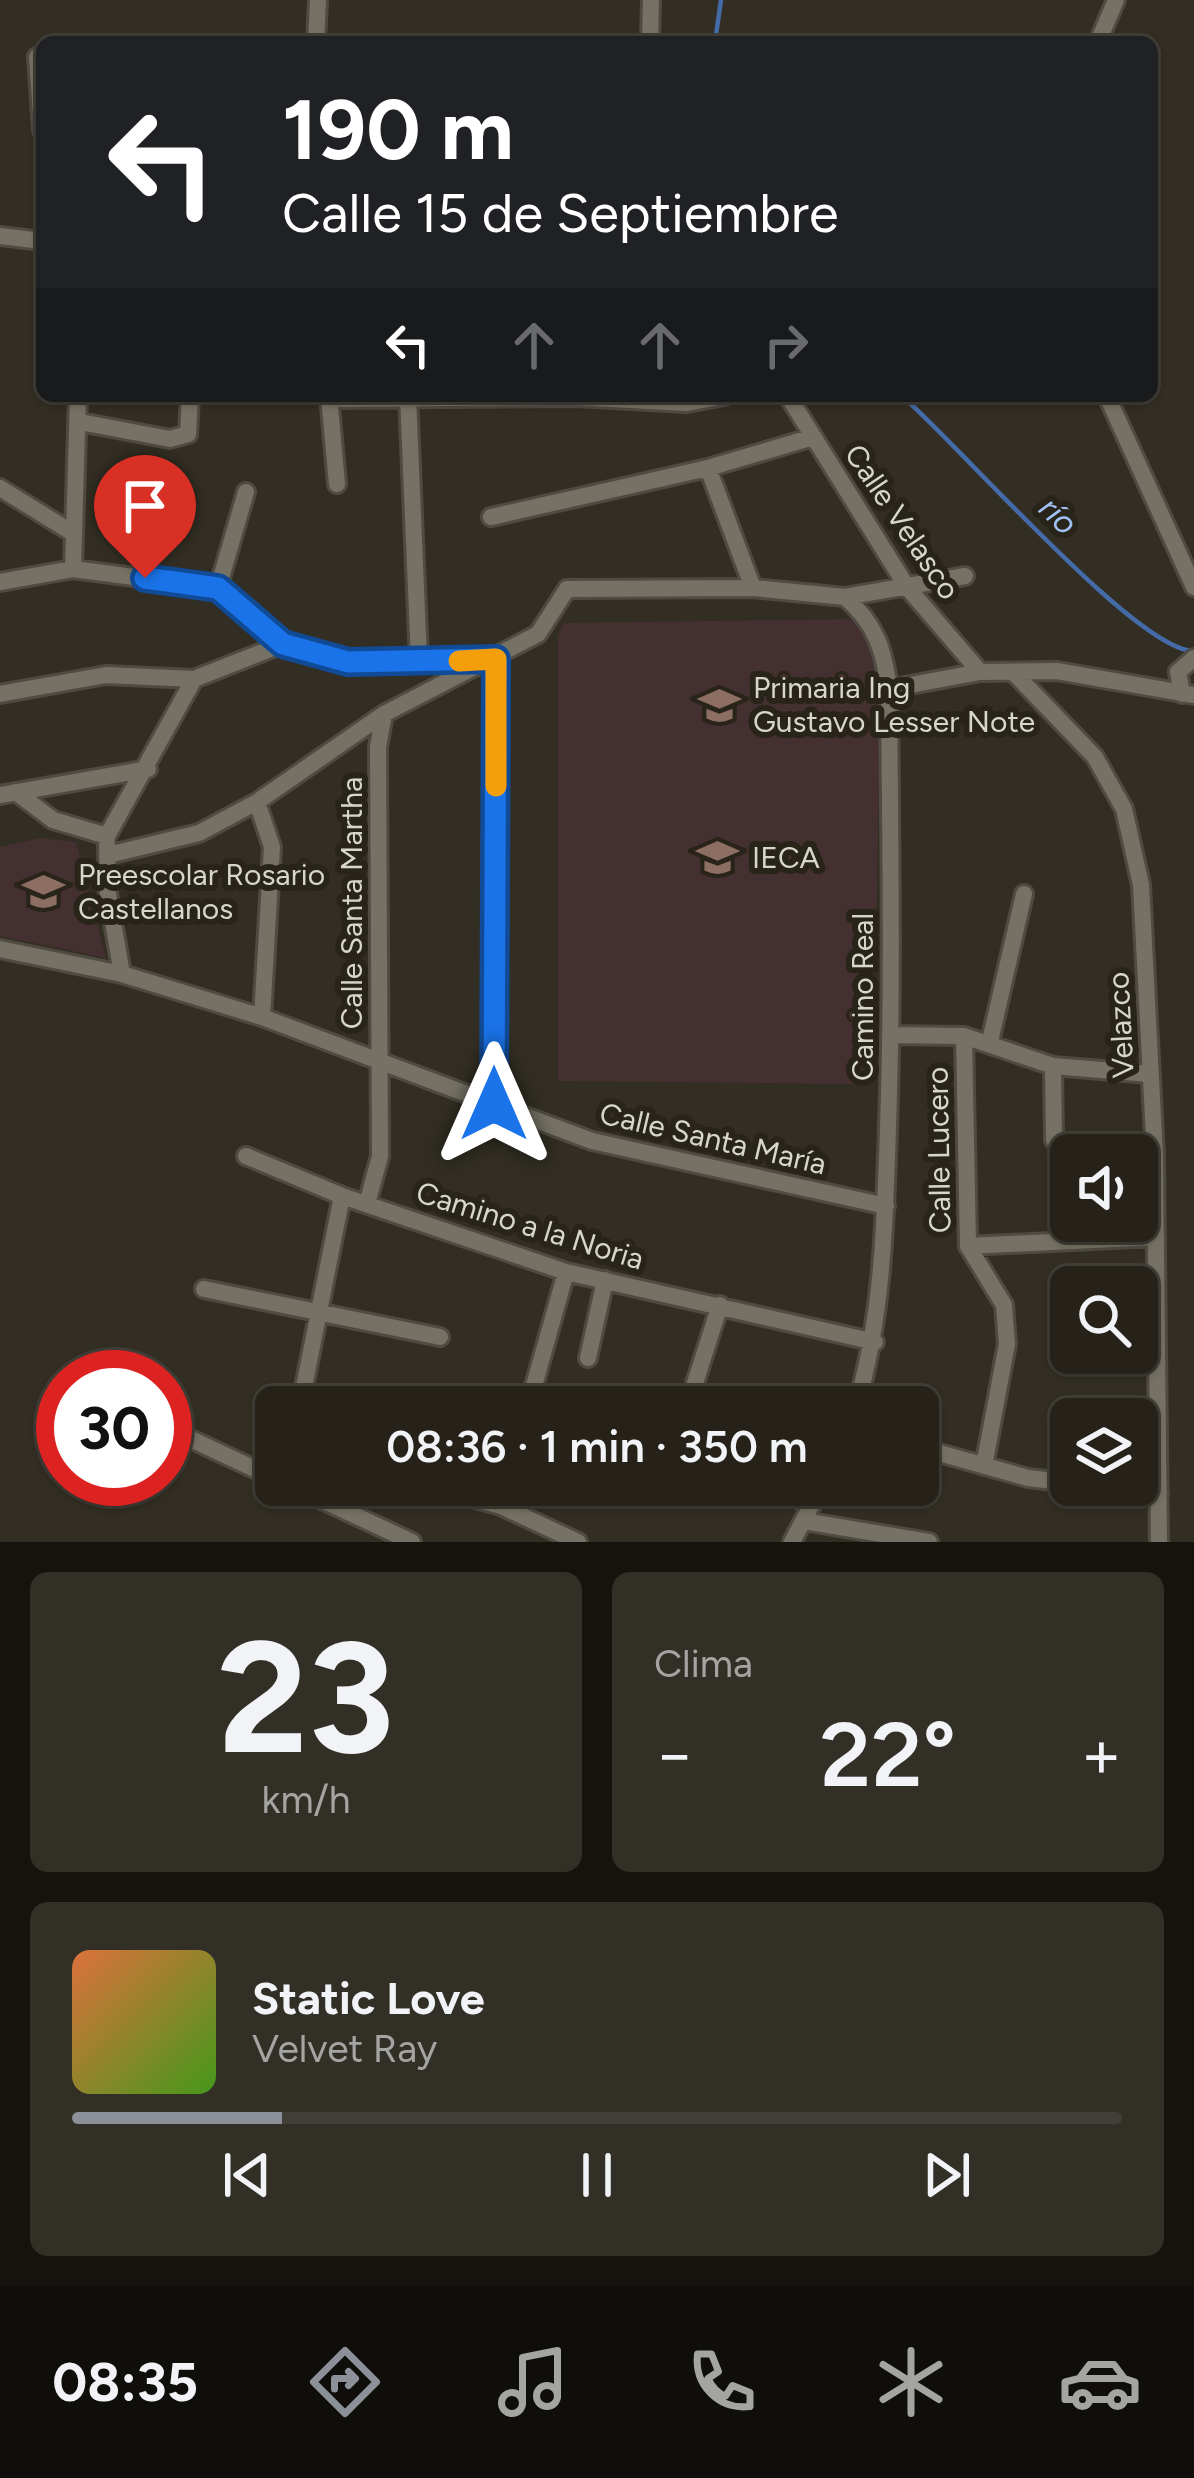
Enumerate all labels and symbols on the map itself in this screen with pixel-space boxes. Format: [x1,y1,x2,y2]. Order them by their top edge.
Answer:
street label: Calle Velasco [837,437,968,606]
pin [94,455,196,578]
water label: río [1031,488,1086,543]
place label: Primaria Ing Gustavo Lesser Note [753,669,1035,740]
school or university icon: Primaria Ing Gustavo Lesser Note [696,682,742,728]
street label: Calle Santa Martha [333,777,370,1029]
school or university icon: IECA [695,835,741,881]
place label: IECA [752,839,821,876]
place label: Preescolar Rosario Castellanos [78,856,325,927]
school or university icon: Preescolar Rosario Castellanos [21,869,67,915]
street label: Camino Real [844,913,881,1081]
street label: Velazco [1099,971,1142,1079]
position arrow [431,1041,557,1167]
street label: Calle Lucero [919,1066,958,1234]
street label: Calle Santa María [596,1094,830,1183]
street label: Camino a la Noria [412,1173,648,1278]
speed limit sign: 30 [36,1350,192,1506]

